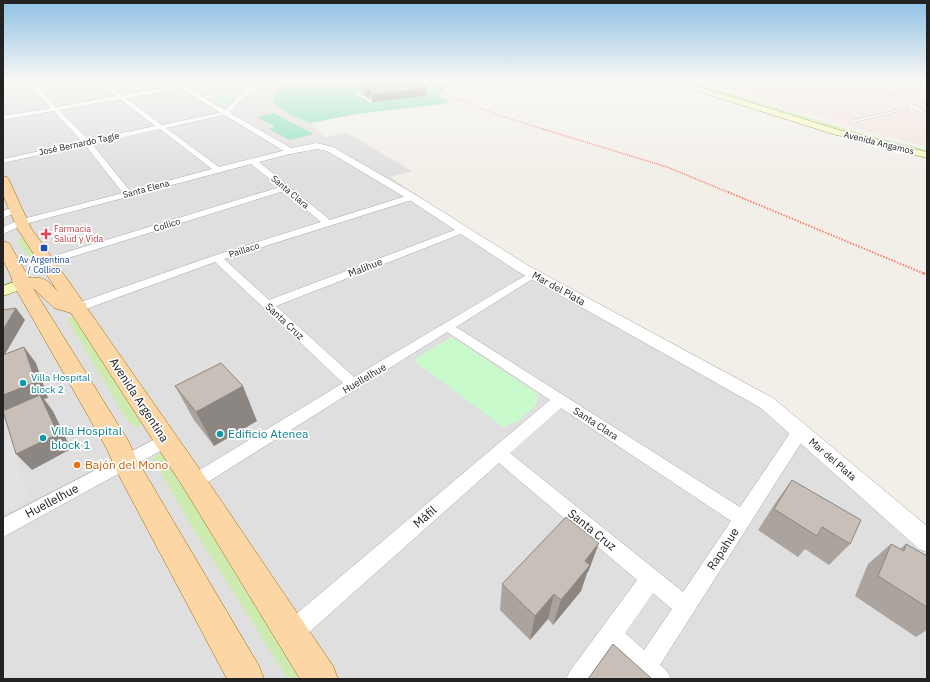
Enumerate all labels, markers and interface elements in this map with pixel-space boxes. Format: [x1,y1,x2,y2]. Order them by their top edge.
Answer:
street label: Avenida Angamos [843,128,915,157]
street label: José Bernardo Tagle [38,130,120,157]
street label: Santa Clara [269,173,312,211]
street label: Santa Elena [121,177,171,200]
street label: Collico [152,215,181,234]
place label: Farmacia Salud y Vida [54,223,104,244]
marker: Farmacia Salud y Vida [41,229,51,239]
street label: Paillaco [227,239,261,260]
marker: Av Argentina / Collico [39,243,49,253]
place label: Av Argentina / Collico [18,254,70,275]
street label: Malihue [346,255,385,280]
street label: Mar del Plata [530,268,588,309]
street label: Santa Cruz [263,300,307,343]
street label: Avenida Argentina [106,355,173,445]
street label: Huellelhue [340,360,389,397]
place label: Villa Hospital block 2 [31,371,90,396]
marker: Villa Hospital block 2 [18,378,28,388]
street label: Santa Clara [571,404,621,443]
place label: Villa Hospital block 1 [51,423,122,452]
place label: Edificio Atenea [228,426,309,441]
marker: Edificio Atenea [215,429,225,439]
marker: Villa Hospital block 1 [38,433,48,443]
street label: Mar del Plata [806,435,860,484]
place label: Bajón del Mono [85,457,169,472]
marker: Bajón del Mono [72,460,82,470]
street label: Huellelhue [22,480,81,521]
street label: Máfil [410,502,439,531]
street label: Santa Cruz [565,506,620,554]
street label: Rapahue [703,524,742,573]

